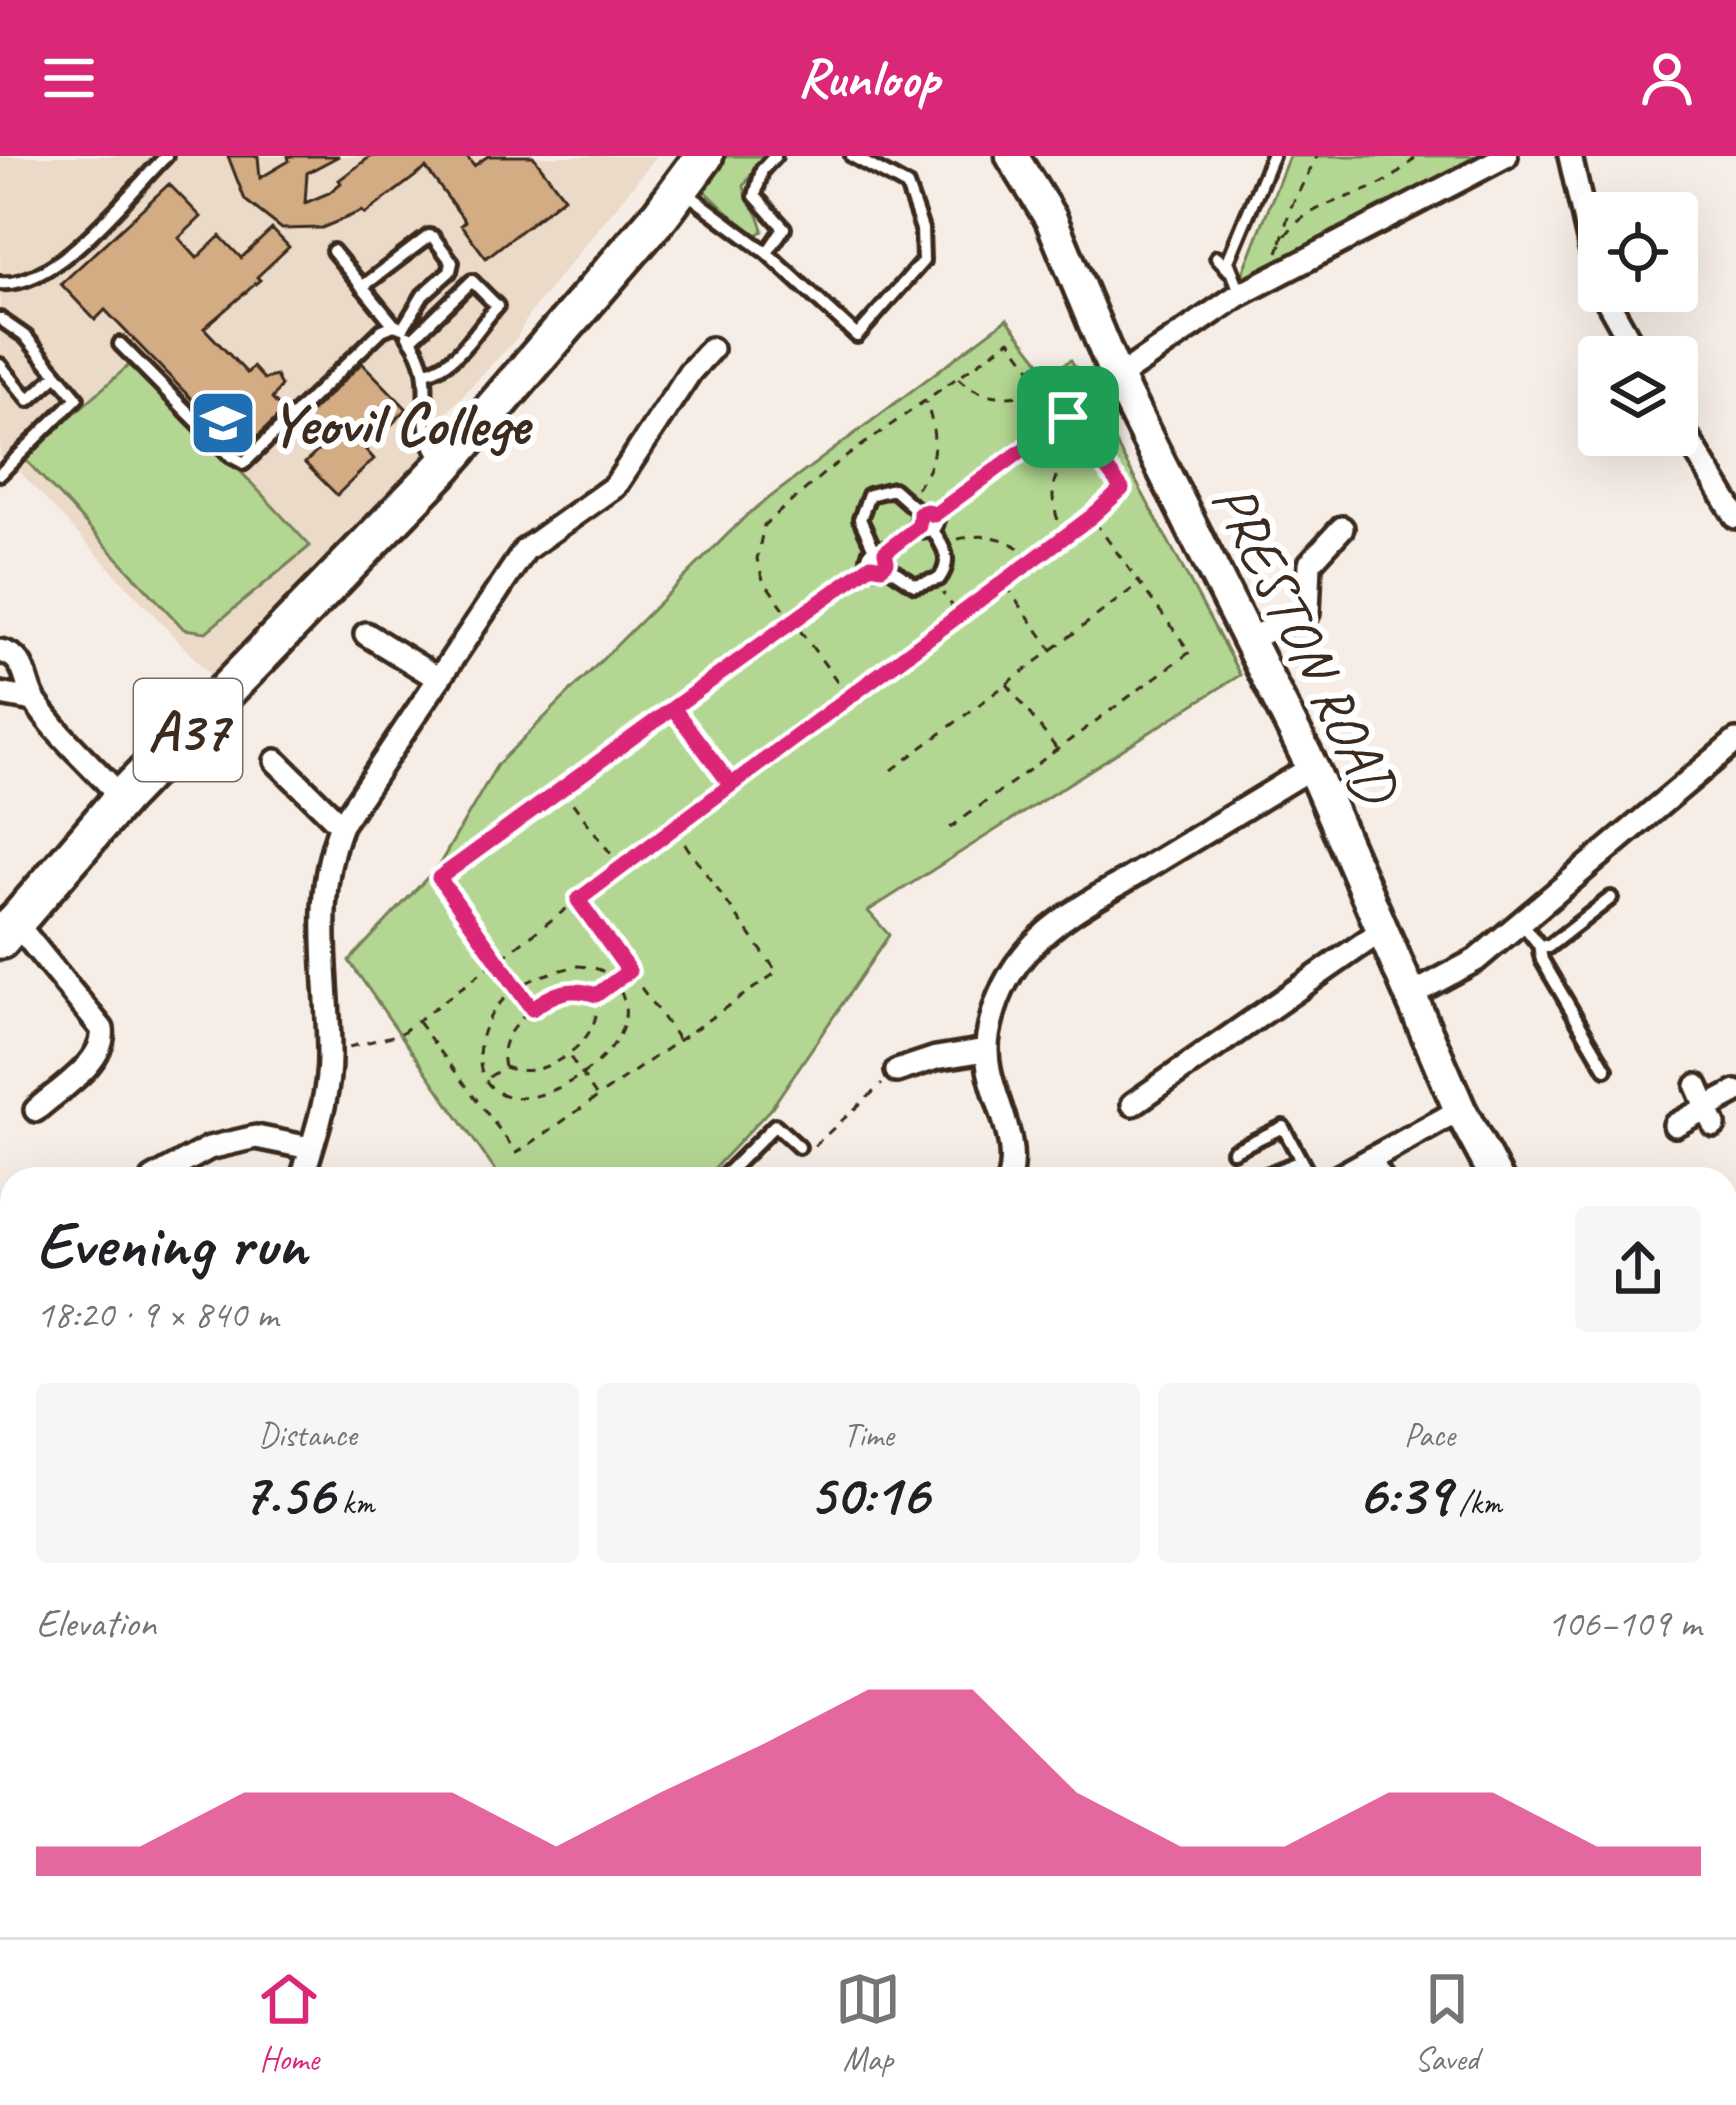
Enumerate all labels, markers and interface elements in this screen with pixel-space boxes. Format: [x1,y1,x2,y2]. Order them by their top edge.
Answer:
text: Runloop [797,44,939,112]
icon: menu [36,45,102,111]
icon: person [1634,45,1700,111]
map controls [1578,192,1698,456]
button: locate [1578,192,1698,312]
button: layers [1578,336,1698,456]
pin [1017,366,1119,468]
icon: arrive [1035,384,1101,450]
place label: Yeovil College [270,386,533,462]
school or university icon: Yeovil College [188,388,258,458]
street label: PRESTON ROAD [1195,471,1417,818]
road number: A37 [134,679,242,781]
text: Evening run [36,1203,306,1286]
button: share [1575,1206,1701,1332]
text: 18:20 · 9 × 840 m [36,1290,278,1339]
text: Distance [258,1414,357,1456]
text: Time [843,1414,894,1456]
text: Pace [1404,1414,1455,1456]
text: 7.56 [241,1456,334,1532]
text: 50:16 [808,1456,929,1532]
text: 6:39 [1357,1456,1451,1532]
text: km [334,1482,374,1524]
text: /km [1451,1482,1502,1524]
text: Elevation [36,1599,156,1648]
text: 106–109 m [1547,1599,1701,1648]
tab: Home [256,1966,322,2080]
tab: Map [835,1966,901,2080]
tab: Saved [1414,1966,1480,2080]

